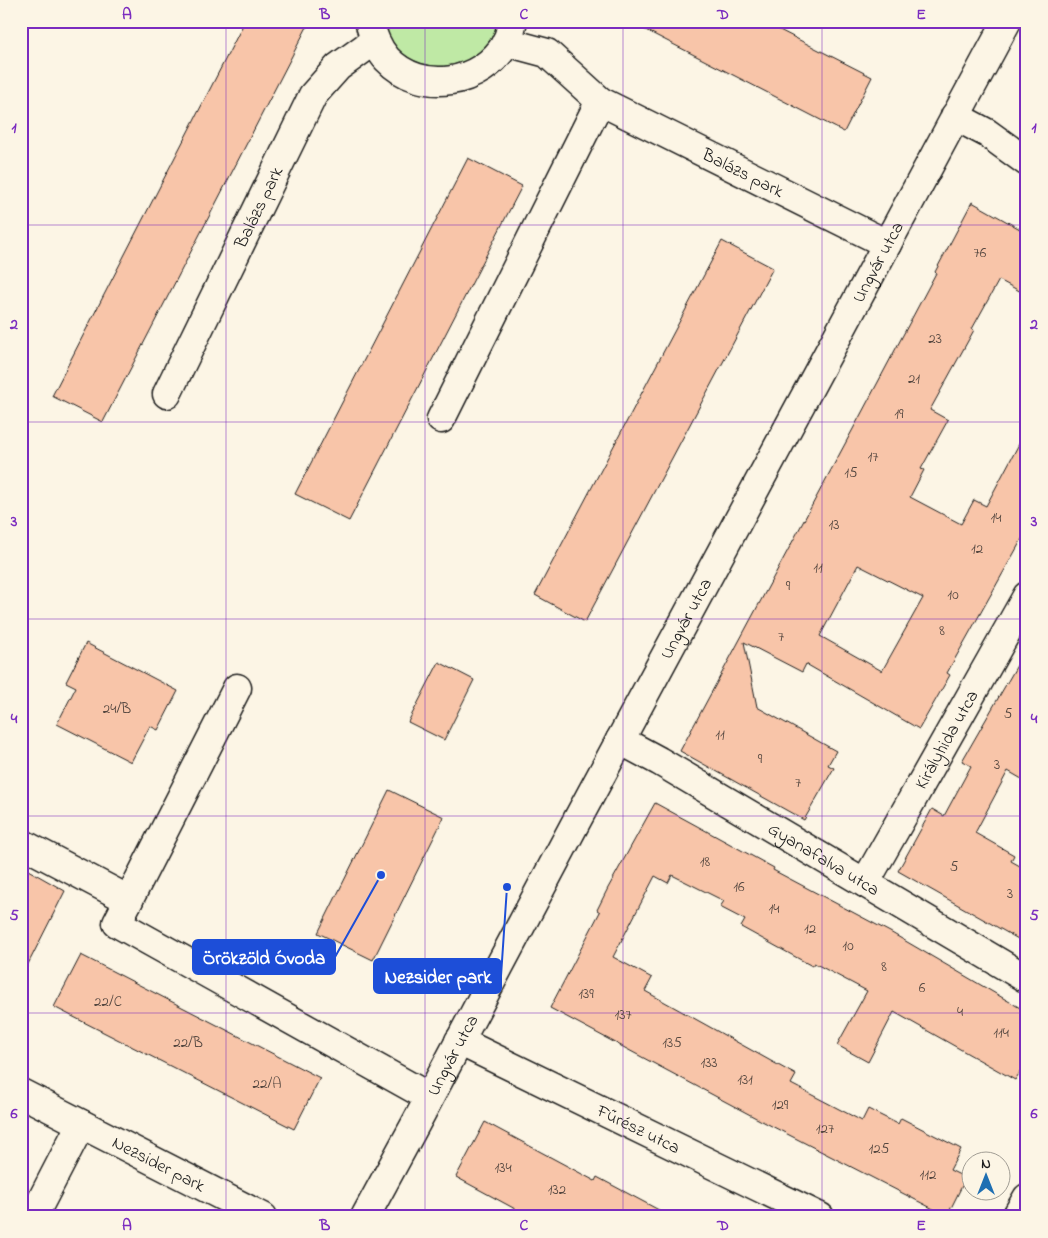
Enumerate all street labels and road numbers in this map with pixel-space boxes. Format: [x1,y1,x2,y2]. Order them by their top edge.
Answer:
street label: Balázs park [696,142,788,206]
street label: Balázs park [229,163,291,254]
street label: Ungvár utca [847,218,912,308]
street label: Ungvár utca [655,574,720,665]
street label: Királyhida utca [910,686,986,795]
street label: Gyanafalva utca [762,817,884,904]
street label: Ungvár utca [422,1011,486,1101]
street label: Fűrész utca [591,1099,684,1162]
street label: Nezsider park [107,1131,209,1200]

